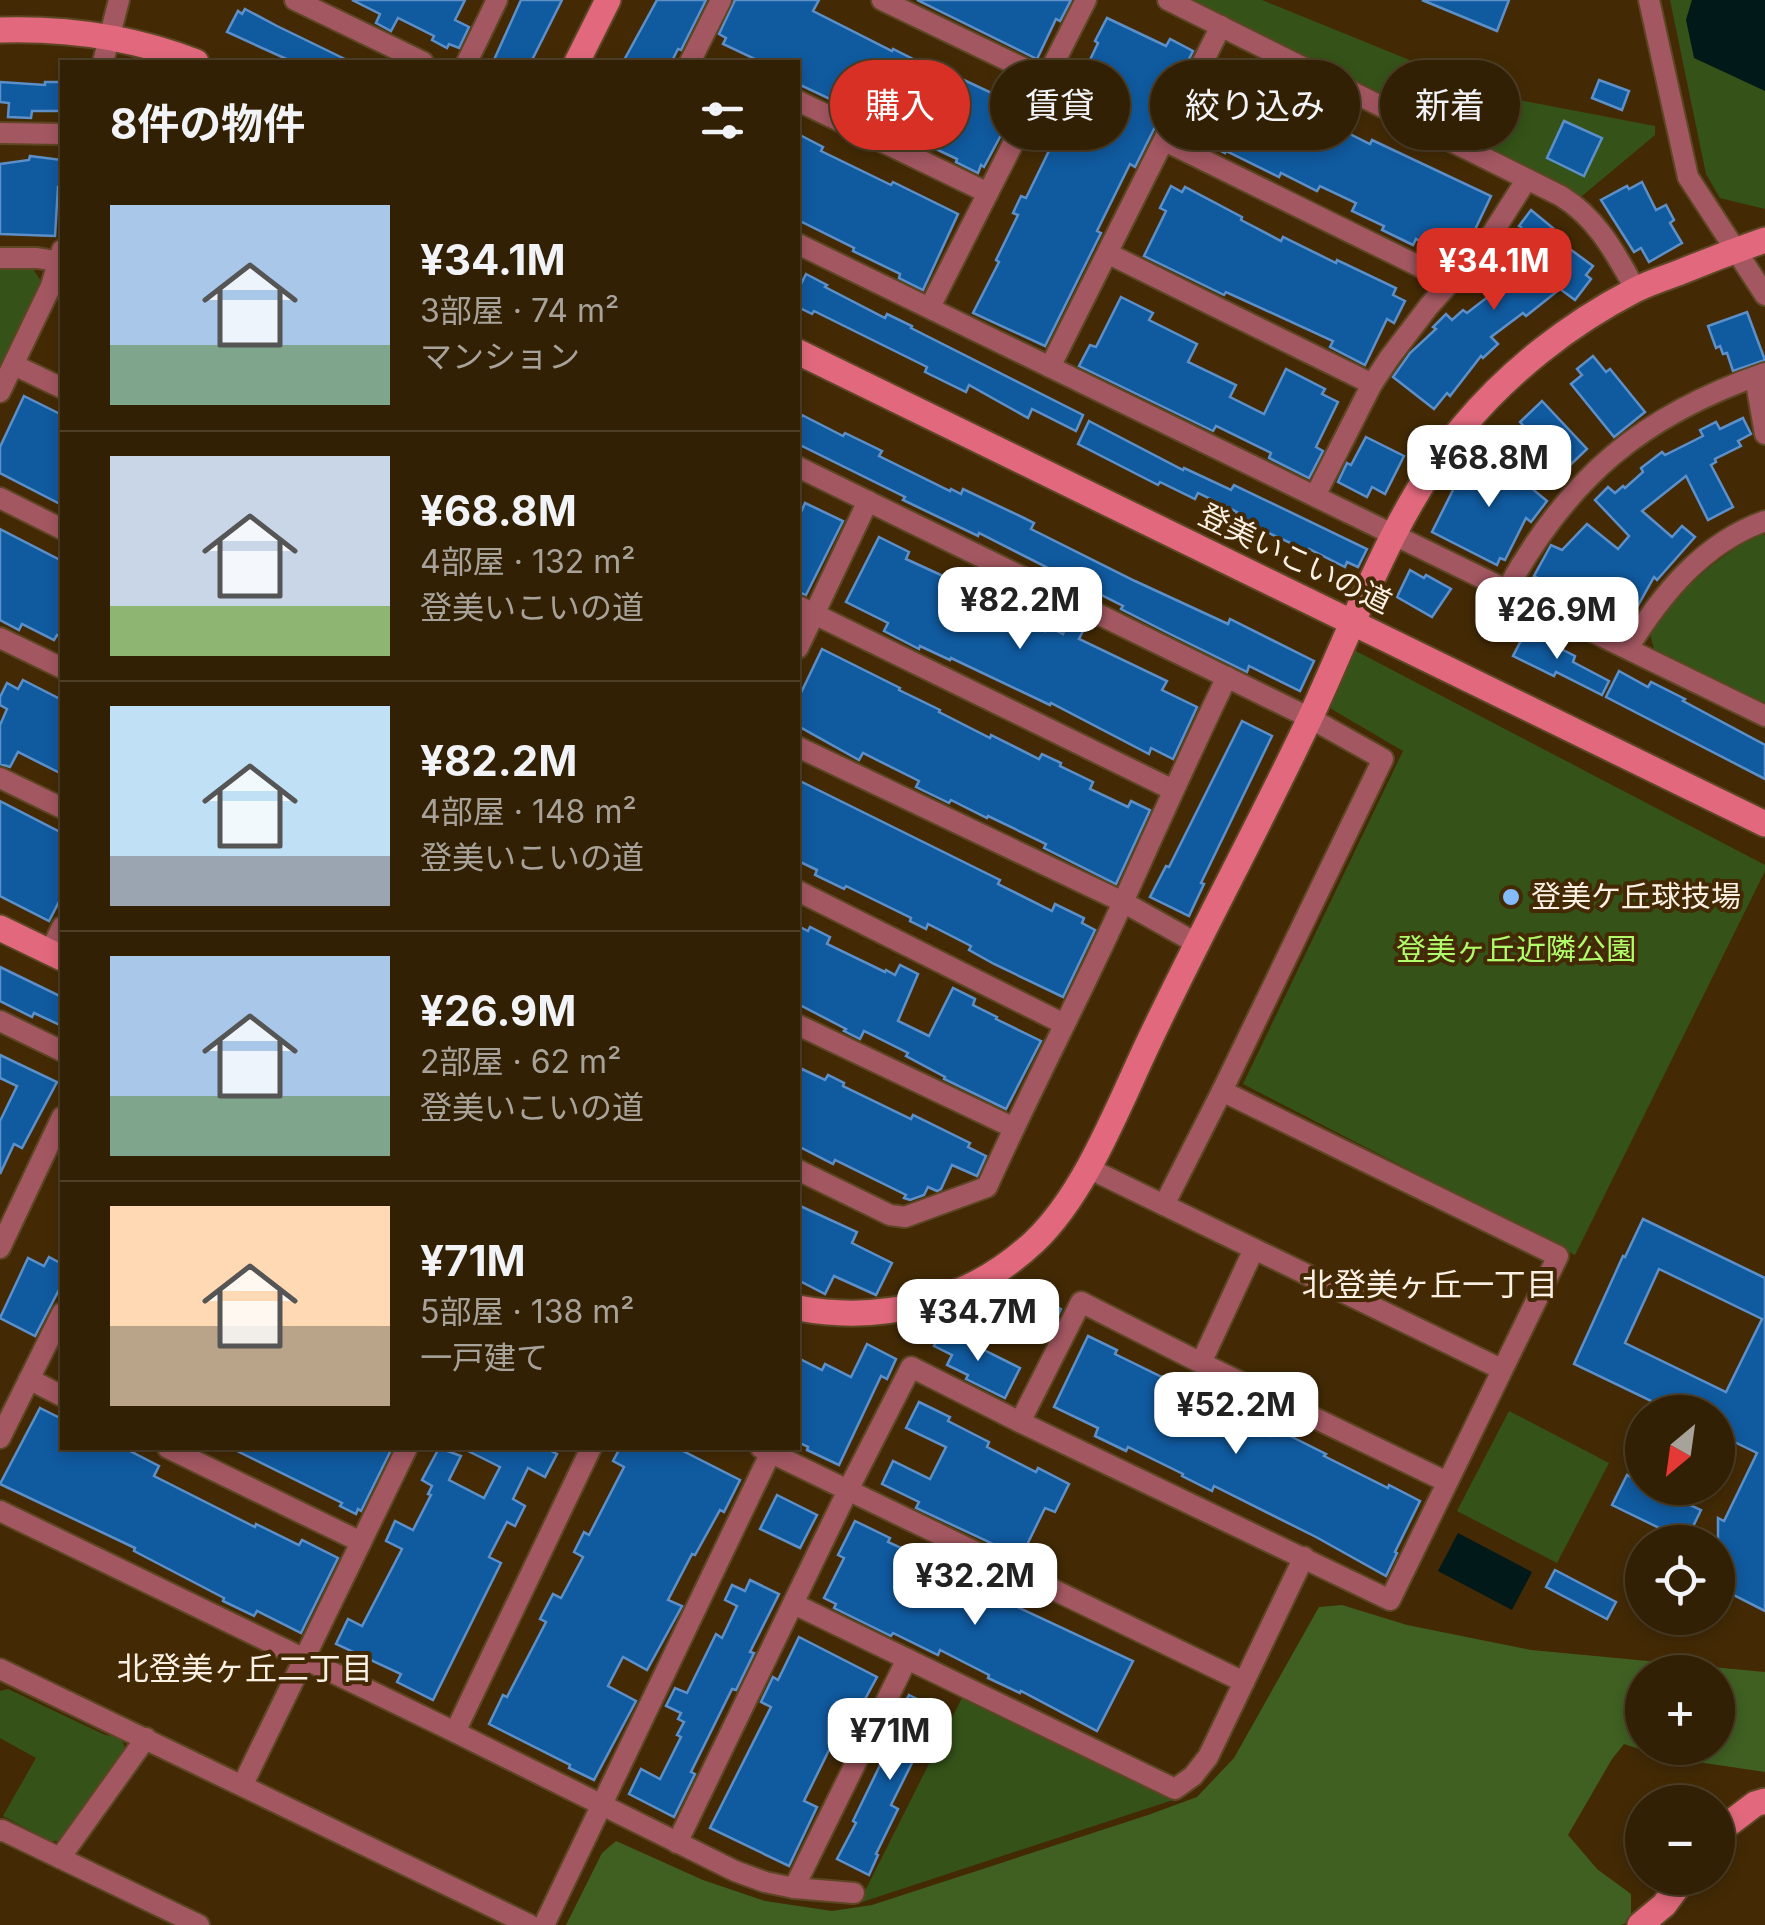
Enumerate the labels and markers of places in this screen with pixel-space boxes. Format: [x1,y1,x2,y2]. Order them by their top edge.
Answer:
pin: ¥34.1M [1413,228,1575,313]
pin: ¥68.8M [1408,425,1570,510]
pin: ¥82.2M [939,567,1101,652]
pin: ¥26.9M [1476,577,1638,662]
place label: 登美ケ丘球技場 [1531,878,1741,914]
marker: 登美ケ丘球技場 [1500,886,1522,908]
pin: ¥34.7M [897,1279,1059,1364]
pin: ¥52.2M [1155,1372,1317,1457]
pin: ¥32.2M [894,1543,1056,1628]
pin: ¥71M [831,1698,949,1783]

